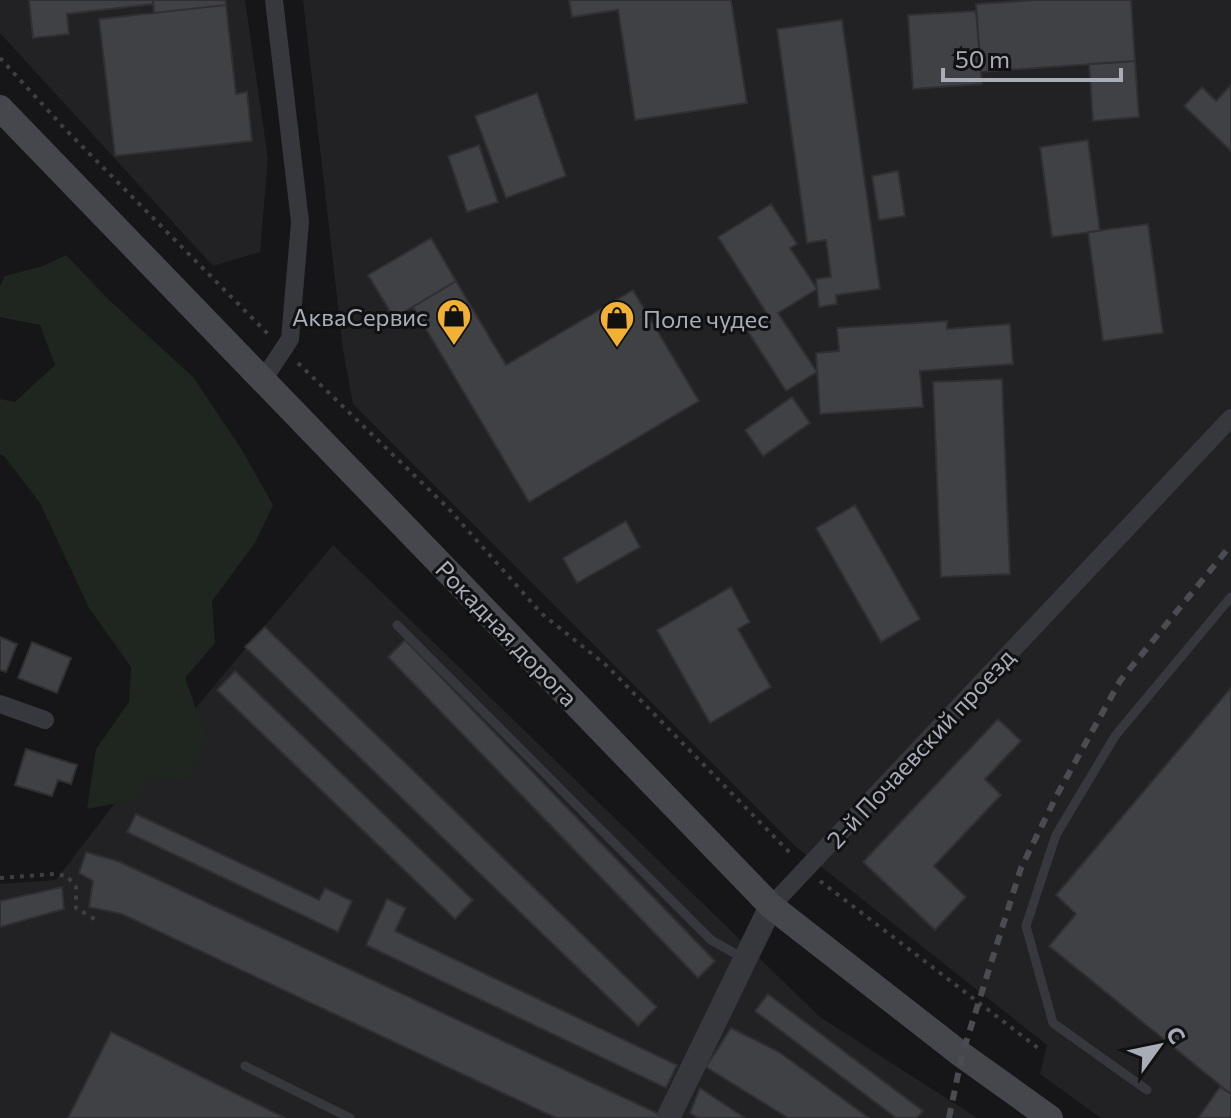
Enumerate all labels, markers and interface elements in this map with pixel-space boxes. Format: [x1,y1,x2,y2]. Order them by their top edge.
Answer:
scale bar [943,32,1121,82]
text: 50 m [955,44,1010,73]
shop icon: АкваСервис [435,297,473,347]
shop icon: Поле чудес [598,299,636,349]
place label: АкваСервис [292,302,428,331]
place label: Поле чудес [643,304,769,333]
street label: Рокадная дорога [430,554,584,712]
street label: 2-й Почаевский проезд [820,642,1020,854]
north arrow [1119,1006,1199,1086]
text: С [1161,1021,1192,1048]

